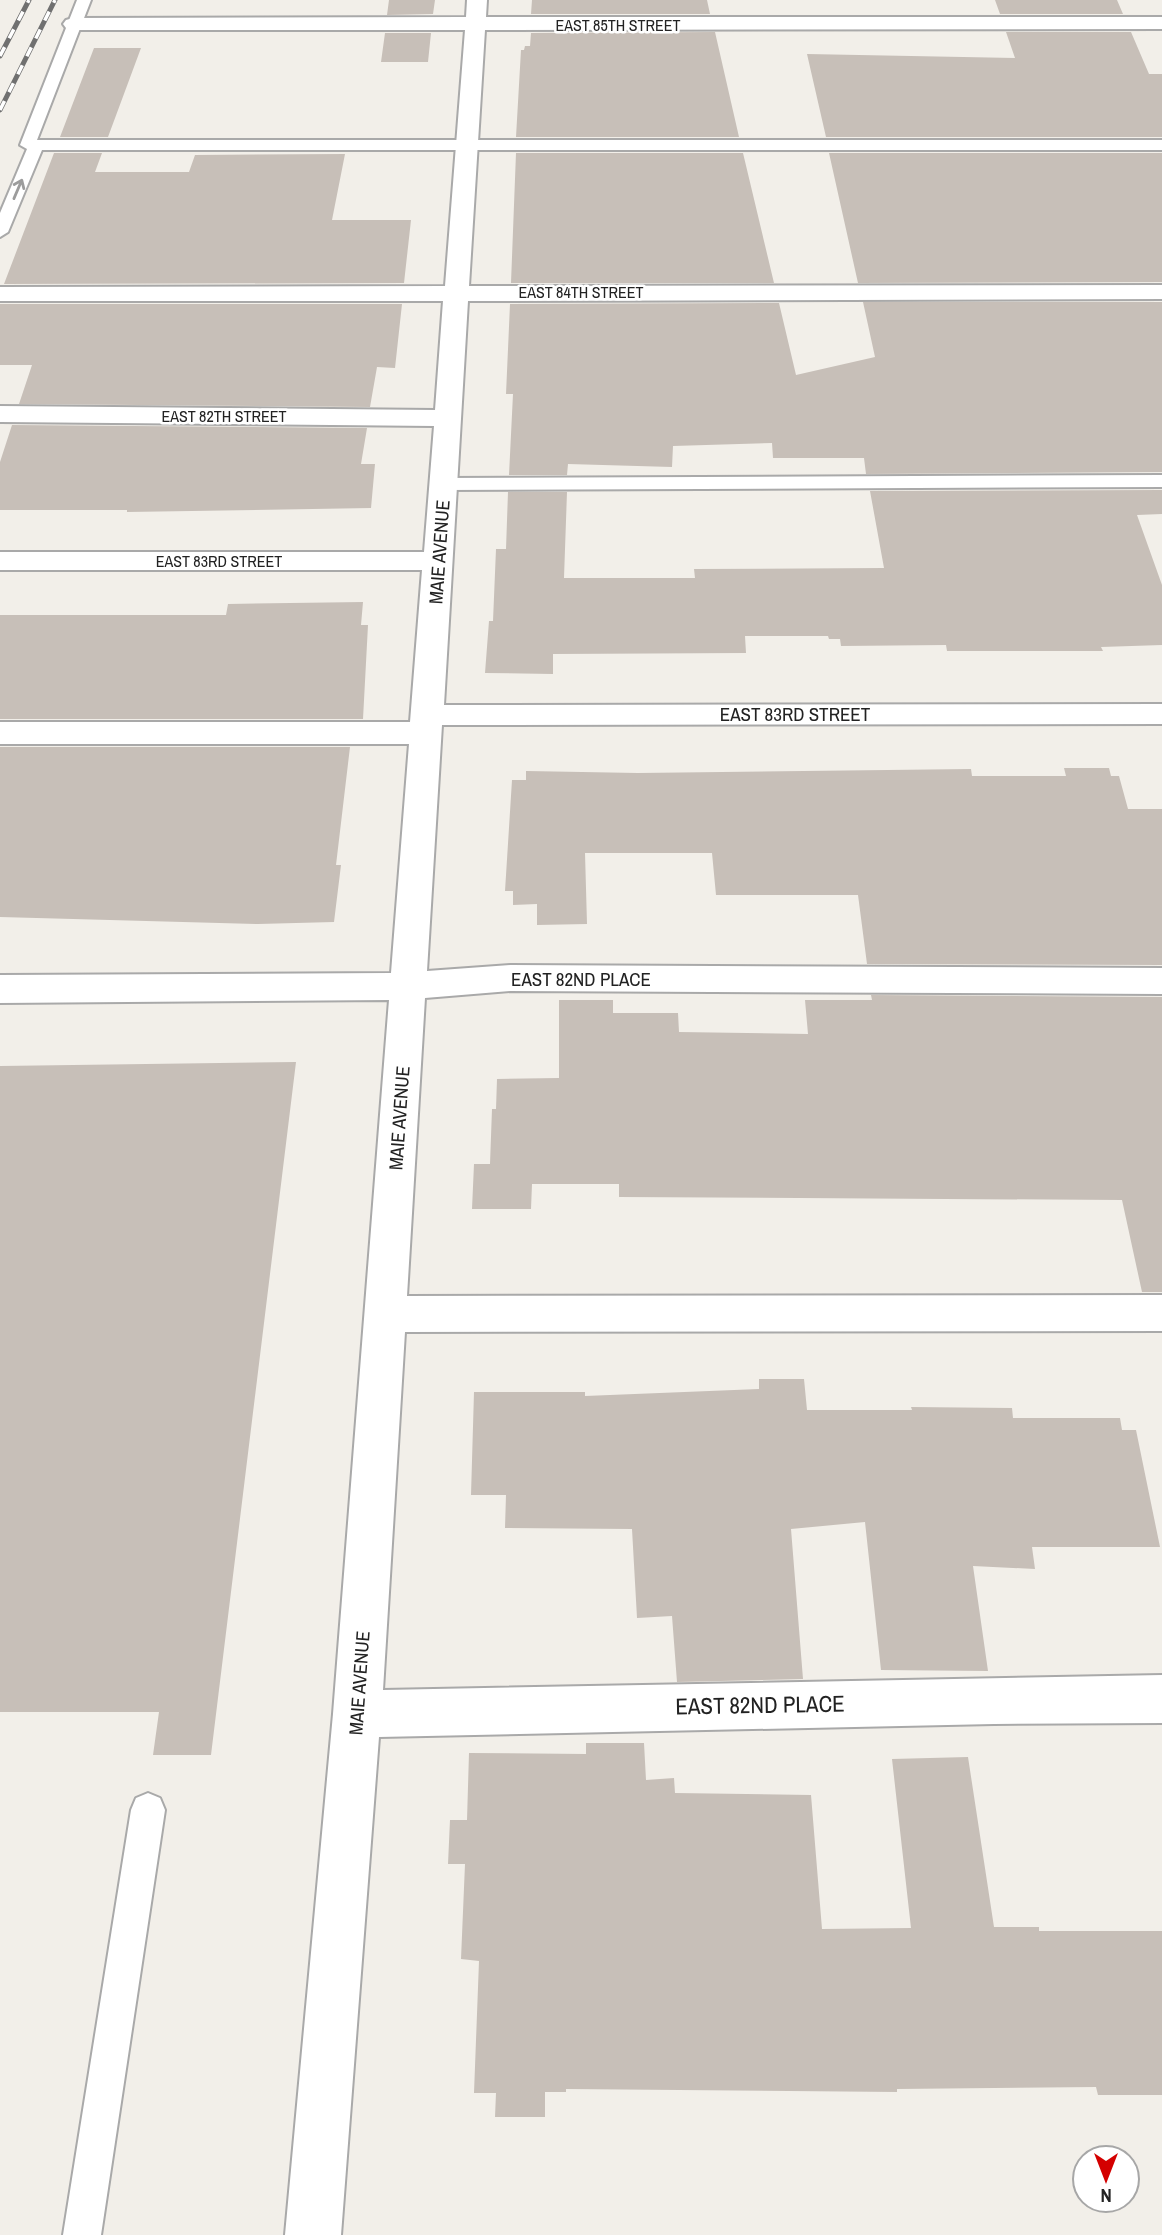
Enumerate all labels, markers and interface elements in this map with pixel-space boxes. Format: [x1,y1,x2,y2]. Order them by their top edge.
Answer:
street label: EAST 85TH STREET [555,14,681,36]
one-way arrow [12,179,25,200]
street label: EAST 84TH STREET [518,281,644,303]
street label: EAST 82TH STREET [161,405,287,427]
street label: MAIE AVENUE [422,499,456,605]
street label: EAST 83RD STREET [156,550,282,572]
street label: EAST 83RD STREET [720,701,871,727]
street label: EAST 82ND PLACE [511,966,651,992]
street label: MAIE AVENUE [382,1065,416,1171]
street label: MAIE AVENUE [342,1630,376,1736]
street label: EAST 82ND PLACE [675,1688,845,1721]
north arrow [1071,2144,1141,2214]
text: N [1100,2183,1112,2209]

